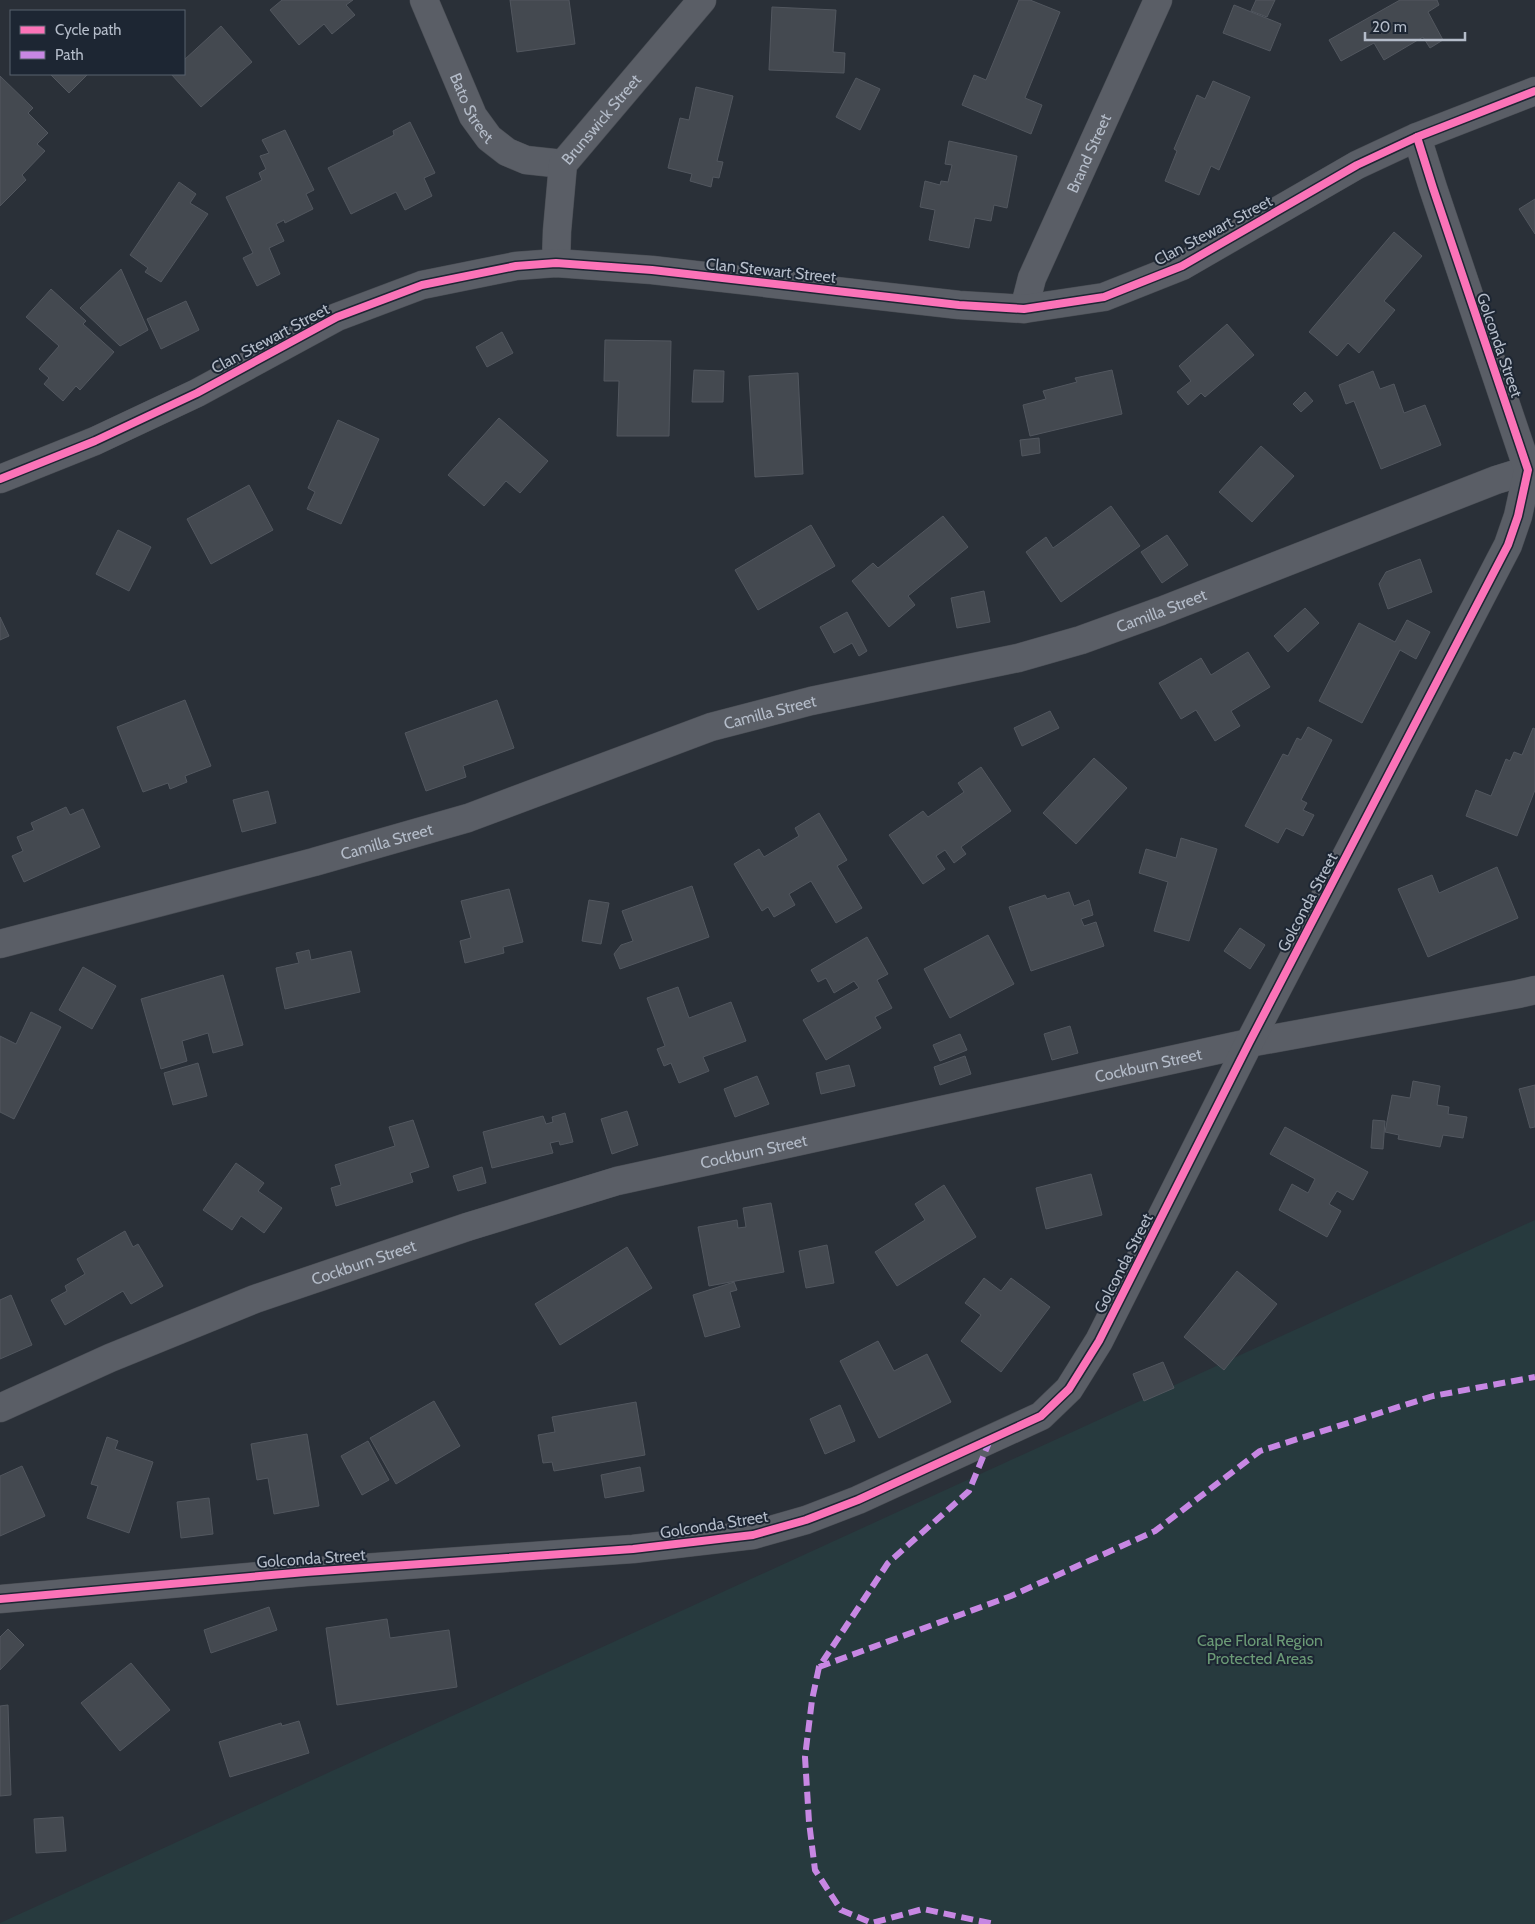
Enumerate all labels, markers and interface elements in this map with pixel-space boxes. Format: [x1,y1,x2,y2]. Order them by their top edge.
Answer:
legend [10,10,185,75]
scale bar [1365,10,1465,42]
text: 20 m [1372,18,1407,36]
text: Cycle path [55,21,121,39]
text: Path [55,46,84,64]
street label: Bato Street [446,70,497,148]
street label: Brunswick Street [558,70,645,169]
street label: Brand Street [1063,110,1115,196]
street label: Clan Stewart Street [1151,191,1276,270]
street label: Clan Stewart Street [705,254,838,287]
street label: Golconda Street [1473,290,1527,401]
street label: Clan Stewart Street [208,299,333,378]
street label: Camilla Street [1114,585,1210,636]
street label: Camilla Street [722,691,819,733]
street label: Camilla Street [338,819,436,864]
street label: Golconda Street [1273,849,1342,955]
street label: Cockburn Street [1093,1044,1204,1086]
street label: Cockburn Street [698,1131,810,1173]
street label: Golconda Street [1090,1210,1157,1316]
street label: Cockburn Street [309,1236,419,1289]
street label: Golconda Street [659,1506,770,1542]
street label: Golconda Street [256,1545,367,1572]
park label: Cape Floral Region Protected Areas [1197,1631,1323,1668]

